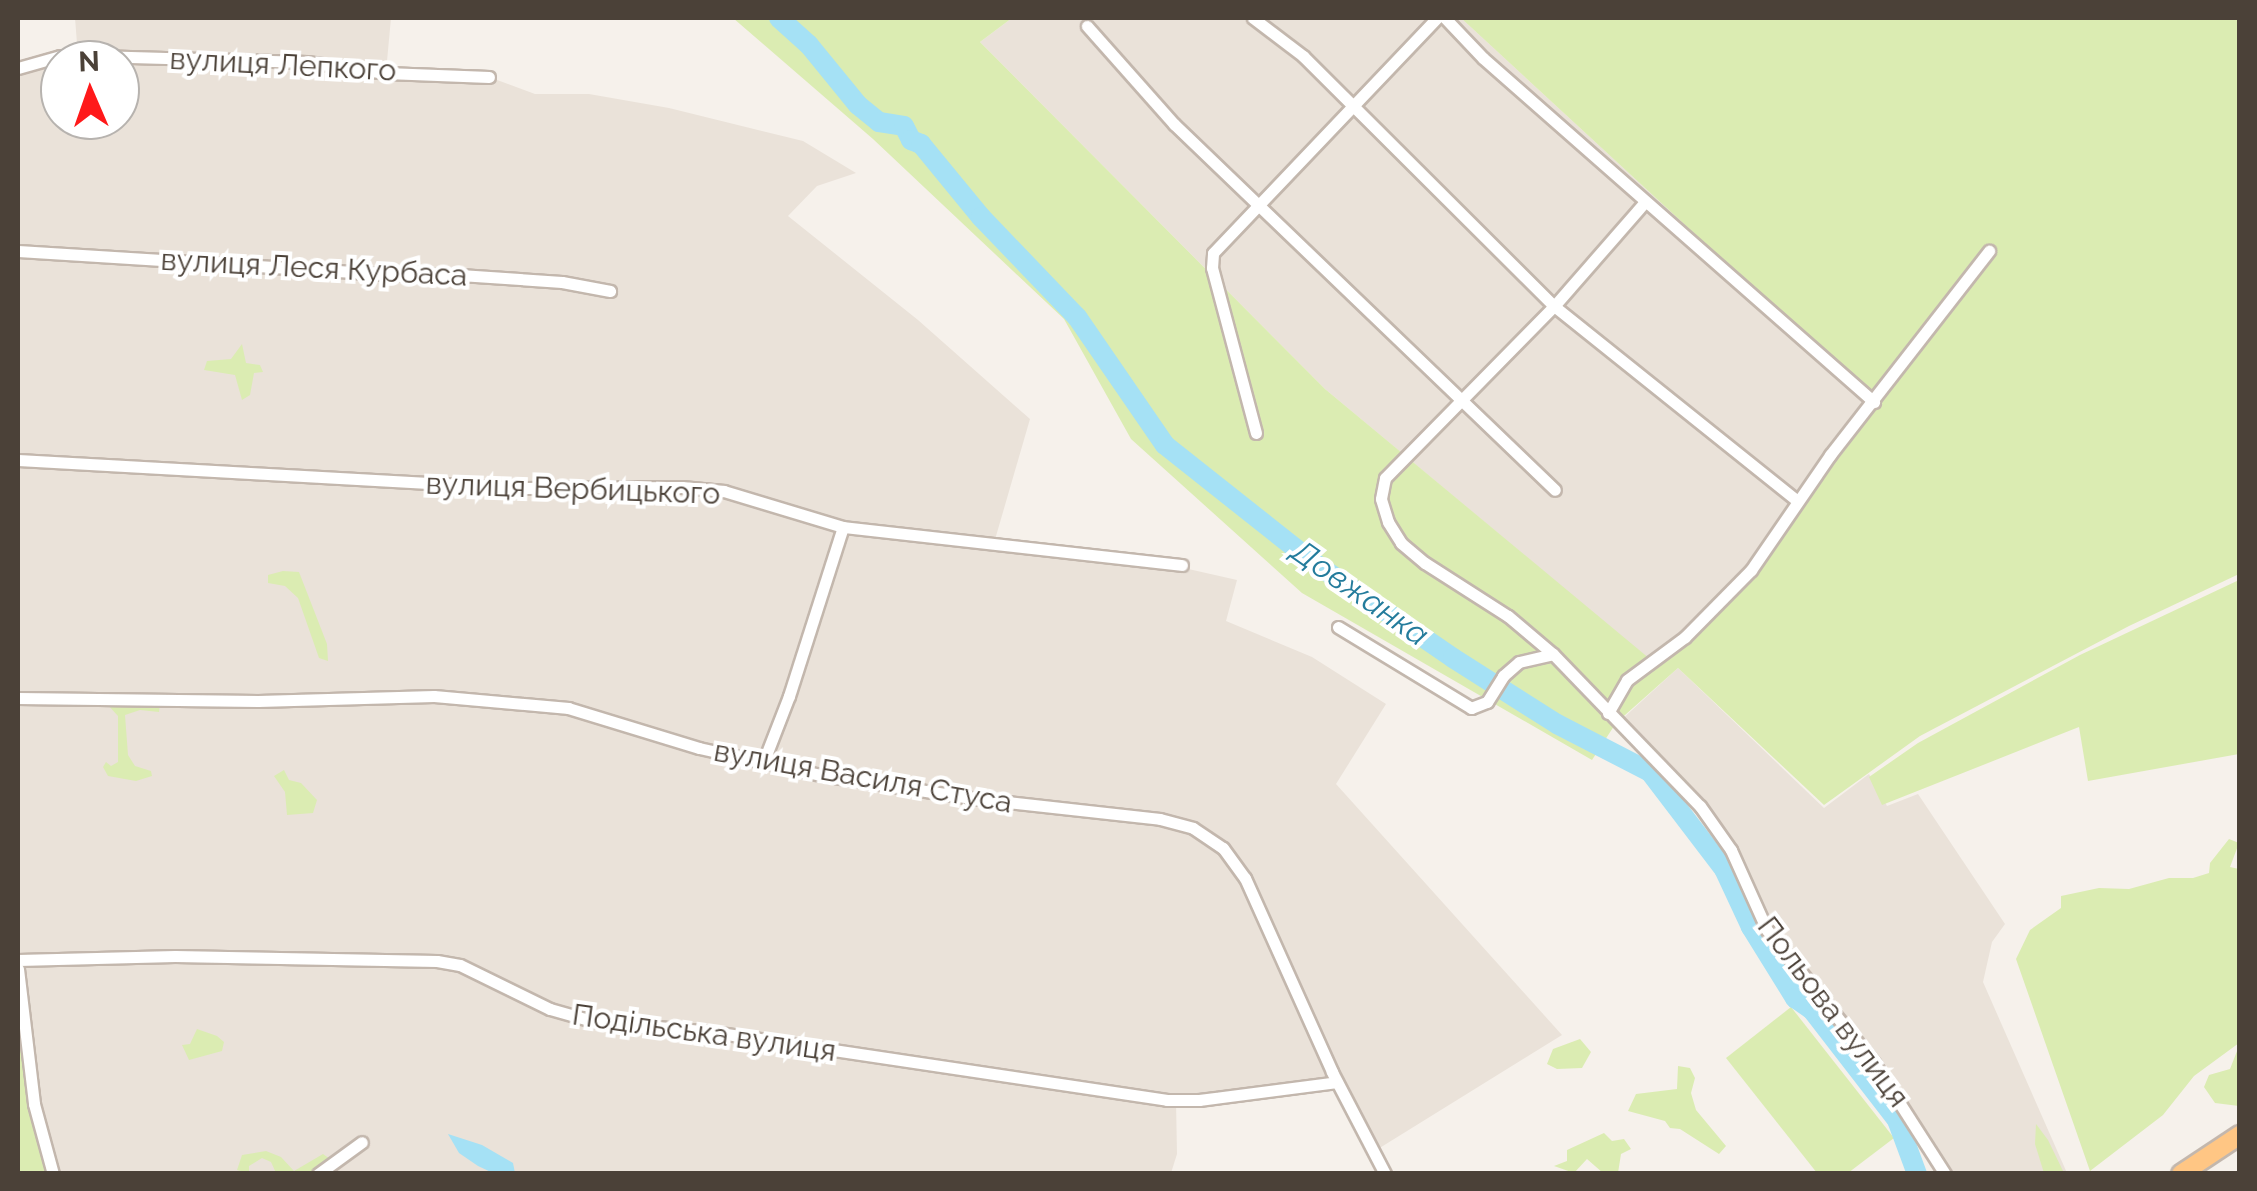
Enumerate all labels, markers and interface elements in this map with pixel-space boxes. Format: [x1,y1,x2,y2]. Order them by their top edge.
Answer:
north arrow [40,40,140,140]
street label: вулиця Лепкого [169,41,397,89]
text: N [78,45,100,78]
street label: вулиця Леся Курбаса [160,242,468,294]
street label: вулиця Вербицького [425,466,721,512]
water label: Довжанка [1284,532,1436,654]
street label: вулиця Василя Стуса [711,733,1015,821]
street label: Польова вулиця [1750,910,1916,1114]
street label: Подільська вулиця [570,997,838,1069]

